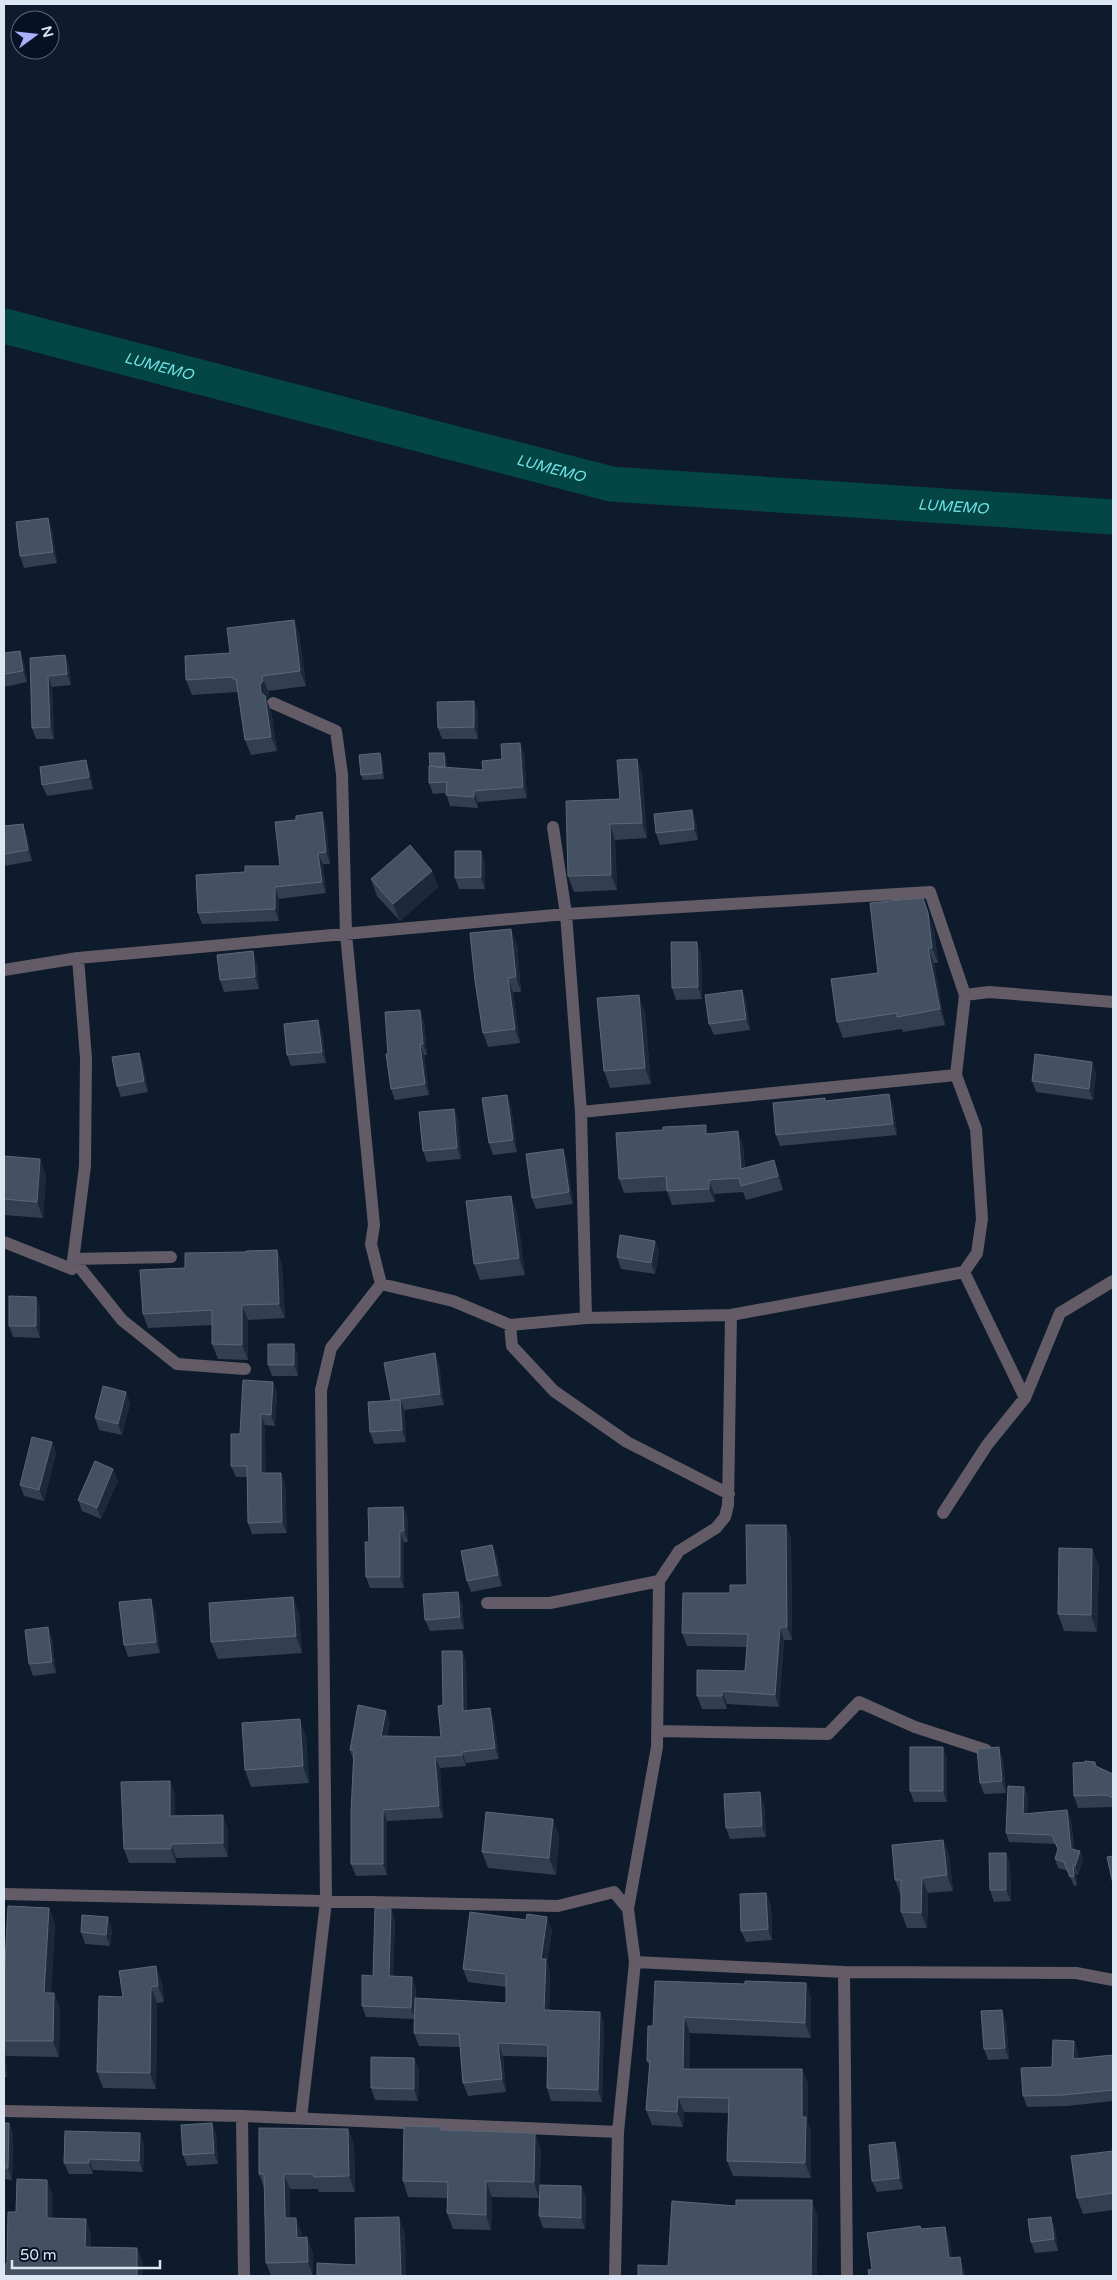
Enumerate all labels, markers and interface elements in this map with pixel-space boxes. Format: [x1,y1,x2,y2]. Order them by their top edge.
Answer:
north arrow [10,10,60,60]
text: N [37,24,57,39]
water label: LUMEMO [122,349,197,384]
water label: LUMEMO [514,451,589,486]
water label: LUMEMO [917,495,991,518]
scale bar [12,2238,160,2270]
text: 50 m [20,2246,57,2264]

